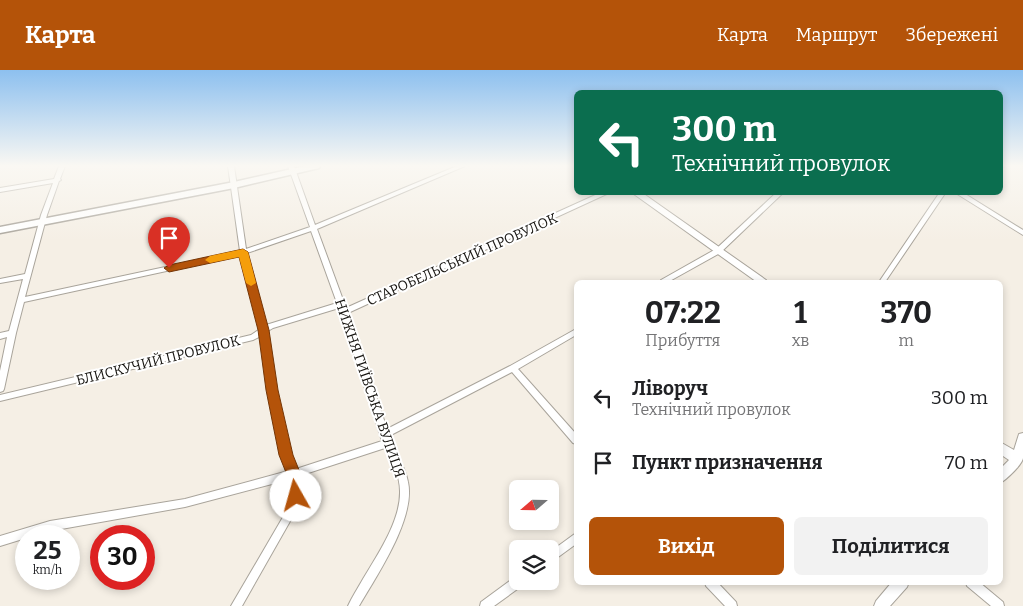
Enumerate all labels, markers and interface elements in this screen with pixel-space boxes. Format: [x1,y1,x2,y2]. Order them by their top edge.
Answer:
text: Карта [25,21,95,49]
text: Карта [717,24,768,46]
text: Маршрут [796,24,877,46]
text: Збережені [905,24,998,46]
text: 300 m [672,108,776,150]
icon: left [589,110,654,175]
text: Технічний провулок [672,150,890,177]
street label: СТАРОБЕЛЬСЬКИЙ ПРОВУЛОК [364,209,560,309]
pin [148,217,190,268]
icon: arrive [155,224,183,252]
text: 07:22 [645,295,721,331]
text: 1 [794,295,807,331]
text: 370 [880,295,932,331]
street label: НИЖНЯ ГИЇВСЬКА ВУЛИЦЯ [331,296,408,480]
street label: БЛИСКУЧИЙ ПРОВУЛОК [74,331,242,389]
text: Прибуття [645,331,720,350]
text: хв [792,331,809,350]
text: m [899,331,914,350]
text: Ліворуч [632,377,708,400]
icon: left [589,384,617,412]
text: 300 m [931,386,988,409]
text: Технічний провулок [632,400,791,419]
icon: arrive [589,449,617,477]
text: Пункт призначення [632,451,823,474]
text: 70 m [945,451,988,474]
position arrow [269,469,321,521]
north arrow [509,480,559,530]
map controls [509,480,559,590]
button: Вихід [589,517,784,575]
button: Поділитися [794,517,988,575]
speed limit sign: 30 [90,525,155,590]
text: 25 [34,536,61,566]
button: layers [509,540,559,590]
text: km/h [33,563,62,577]

